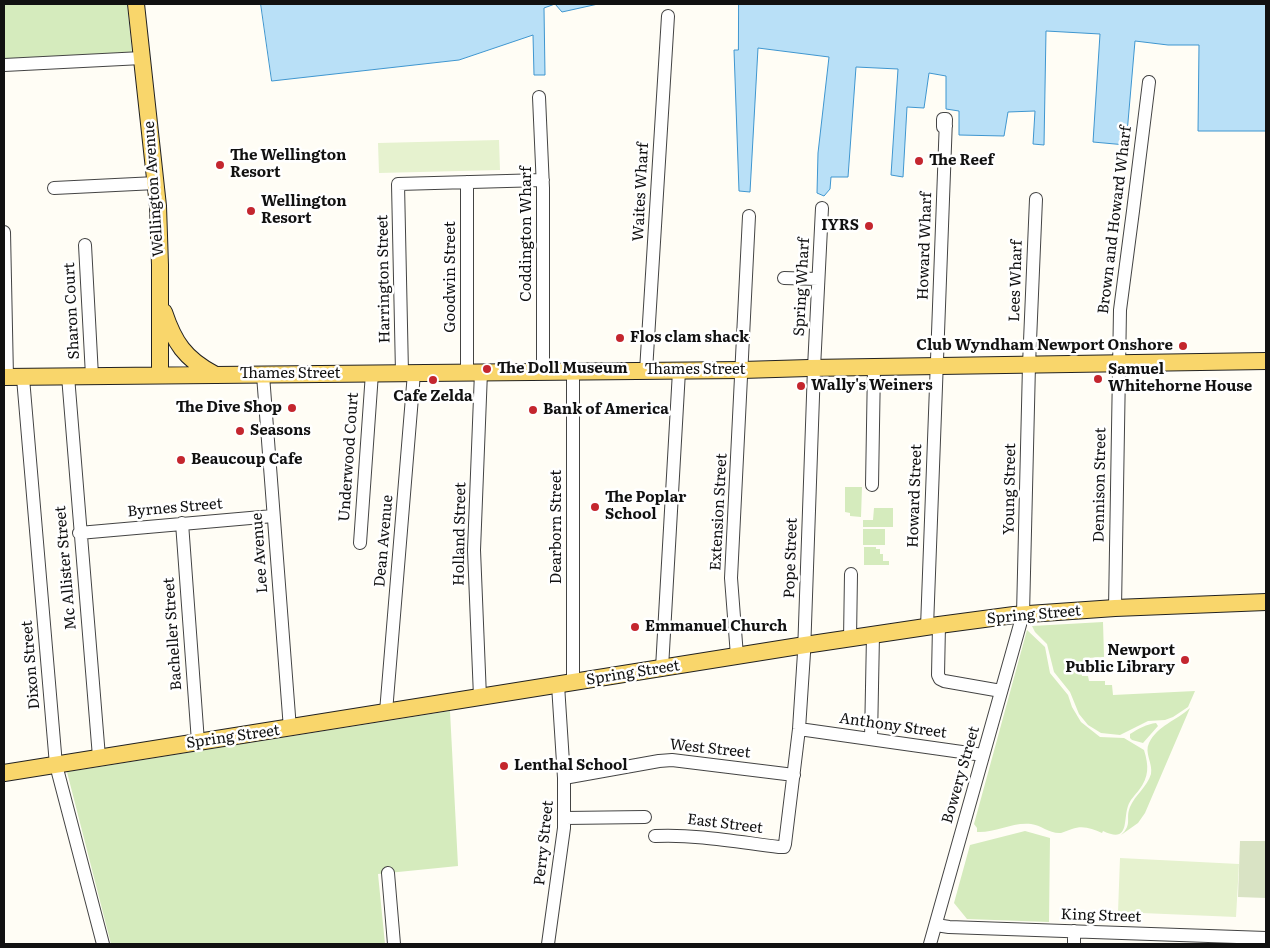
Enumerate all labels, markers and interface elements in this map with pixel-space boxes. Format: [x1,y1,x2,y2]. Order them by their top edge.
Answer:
street label: Wellington Avenue [140,120,168,258]
street label: Brown and Howard Wharf [1095,125,1135,315]
street label: Waites Wharf [629,142,653,242]
place label: The Wellington Resort [230,147,346,182]
place label: The Reef [929,152,994,170]
marker: The Reef [913,155,925,167]
marker: The Wellington Resort [214,159,226,171]
street label: Coddington Wharf [518,166,536,302]
street label: Howard Wharf [914,192,936,300]
place label: Wellington Resort [261,193,347,228]
marker: Wellington Resort [245,205,257,217]
street label: Harrington Street [374,215,394,343]
place label: IYRS [821,217,859,235]
marker: IYRS [863,220,875,232]
street label: Goodwin Street [442,221,460,333]
street label: Spring Wharf [790,237,814,337]
street label: Lees Wharf [1006,240,1026,322]
street label: Sharon Court [60,262,84,360]
place label: Flos clam shack [630,329,749,347]
marker: Flos clam shack [614,332,626,344]
place label: Club Wyndham Newport Onshore [916,337,1173,355]
marker: Club Wyndham Newport Onshore [1177,340,1189,352]
place label: The Doll Museum [497,360,628,378]
street label: Thames Street [644,361,746,379]
place label: Samuel Whitehorne House [1108,361,1252,396]
marker: The Doll Museum [481,363,493,375]
street label: Thames Street [239,365,341,383]
marker: Samuel Whitehorne House [1092,373,1104,385]
marker: Cafe Zelda [427,374,439,386]
place label: Wally's Weiners [811,377,933,395]
marker: Wally's Weiners [795,380,807,392]
place label: Cafe Zelda [393,388,473,406]
street label: Underwood Court [335,392,363,522]
place label: The Dive Shop [176,399,282,417]
place label: Bank of America [543,401,669,419]
marker: The Dive Shop [286,402,298,414]
marker: Bank of America [527,404,539,416]
place label: Seasons [250,422,311,440]
marker: Seasons [234,425,246,437]
street label: Dennison Street [1090,427,1110,543]
street label: Young Street [1000,443,1020,535]
street label: Howard Street [904,444,926,548]
place label: Beaucoup Cafe [191,451,303,469]
street label: Extension Street [707,453,731,571]
marker: Beaucoup Cafe [175,454,187,466]
street label: Dearborn Street [548,470,566,584]
street label: Holland Street [450,482,470,586]
place label: The Poplar School [605,489,686,524]
street label: Dean Avenue [371,494,397,588]
street label: Byrnes Street [127,495,223,521]
marker: The Poplar School [589,501,601,513]
street label: Mc Allister Street [52,505,80,631]
street label: Lee Avenue [248,512,272,594]
street label: Pope Street [781,517,801,599]
street label: Bacheller Street [160,577,186,691]
street label: Spring Street [986,602,1082,628]
place label: Emmanuel Church [645,618,787,636]
street label: Dixon Street [18,620,44,710]
marker: Emmanuel Church [629,621,641,633]
place label: Newport Public Library [1065,642,1175,677]
marker: Newport Public Library [1179,654,1191,666]
street label: Spring Street [585,657,681,689]
street label: Anthony Street [838,710,948,742]
street label: Spring Street [185,722,281,752]
street label: Bowery Street [938,724,984,826]
street label: West Street [669,736,751,762]
place label: Lenthal School [514,757,628,775]
marker: Lenthal School [498,760,510,772]
street label: Perry Street [531,800,557,886]
street label: East Street [686,810,764,838]
street label: King Street [1060,906,1142,926]

